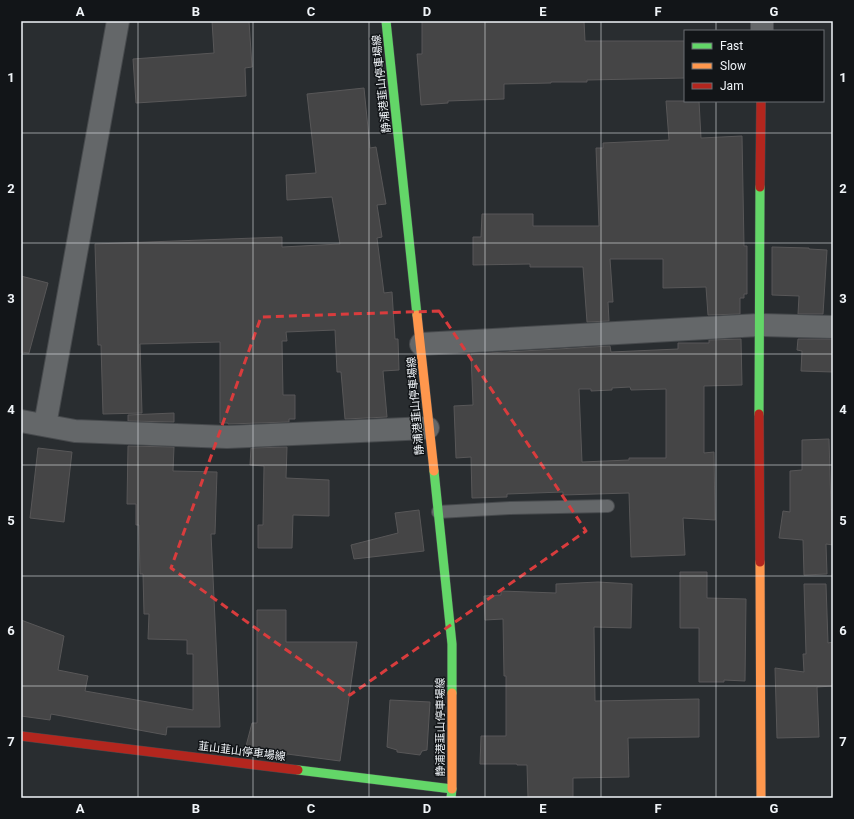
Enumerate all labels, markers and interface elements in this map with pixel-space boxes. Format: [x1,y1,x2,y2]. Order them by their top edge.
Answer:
text: A [76,4,85,19]
text: B [192,4,200,19]
text: C [307,4,316,19]
text: D [423,4,431,19]
text: E [539,4,547,19]
text: F [654,4,662,19]
text: G [770,4,779,19]
legend [684,30,824,102]
street label: 静浦港韮山停車場線 [370,34,393,134]
text: Fast [720,39,743,53]
text: Slow [720,59,746,73]
text: 1 [7,70,15,85]
text: 1 [839,70,847,85]
text: Jam [720,79,744,93]
text: 2 [7,181,15,196]
text: 2 [839,181,847,196]
text: 3 [7,291,15,306]
text: 3 [839,291,847,306]
street label: 静浦港韮山停車場線 [405,356,426,456]
text: 4 [7,402,15,417]
text: 4 [839,402,847,417]
text: 5 [7,513,15,528]
text: 5 [839,513,847,528]
text: 6 [7,623,15,638]
text: 6 [839,623,847,638]
street label: 静浦港韮山停車場線 [434,678,447,777]
text: 7 [7,734,15,749]
text: 7 [839,734,847,749]
street label: 韮山韮山停車場線 [197,740,286,763]
text: A [76,801,85,816]
text: B [192,801,200,816]
text: C [307,801,316,816]
text: D [423,801,431,816]
text: E [539,801,547,816]
text: F [654,801,662,816]
text: G [770,801,779,816]

